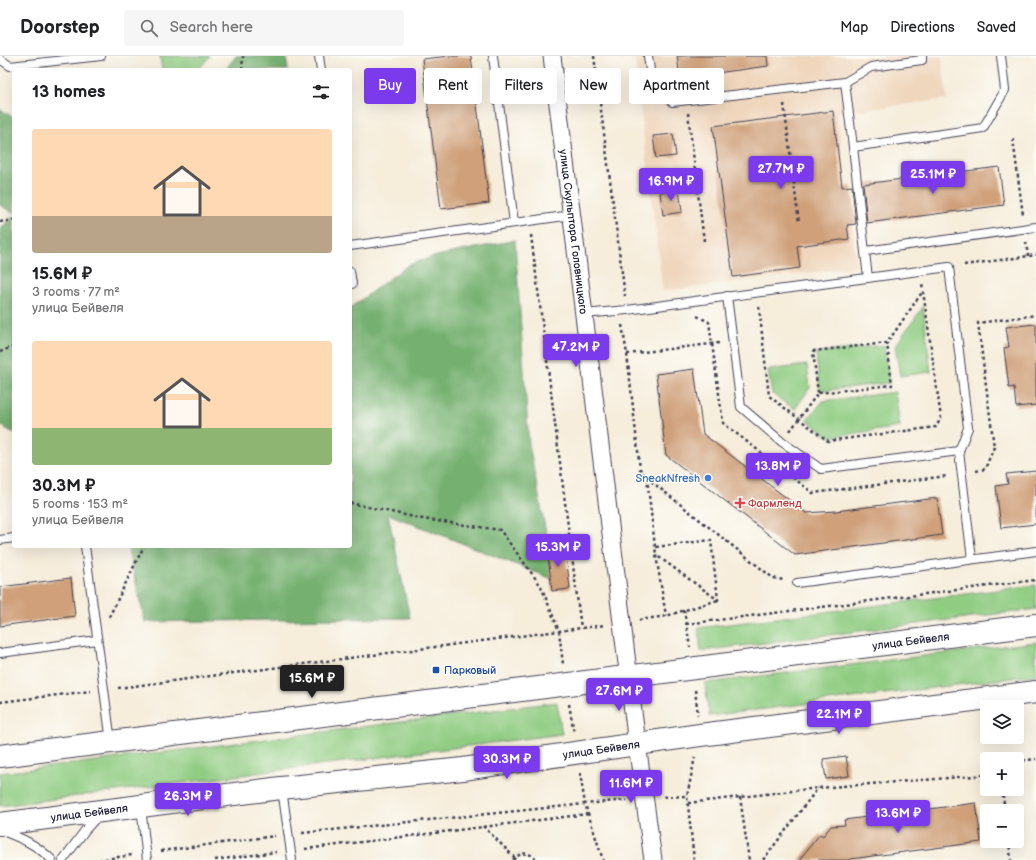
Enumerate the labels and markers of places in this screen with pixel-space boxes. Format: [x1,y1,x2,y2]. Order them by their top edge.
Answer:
pin: 27.7M ₽ [744,156,818,190]
pin: 25.1M ₽ [896,161,970,195]
pin: 16.9M ₽ [634,168,708,202]
pin: 47.2M ₽ [539,334,613,368]
pin: 13.8M ₽ [741,453,815,487]
place label: SneakNfresh [636,472,700,485]
marker: SneakNfresh [703,473,713,483]
place label: Фармленд [748,497,802,510]
marker: Фармленд [735,498,745,508]
pin: 15.3M ₽ [521,534,595,568]
place label: Парковый [444,664,496,677]
pin: 15.6M ₽ [275,665,349,699]
marker: Парковый [431,665,441,675]
pin: 27.6M ₽ [582,678,656,712]
pin: 22.1M ₽ [802,701,876,735]
pin: 30.3M ₽ [470,746,544,780]
pin: 11.6M ₽ [594,770,668,804]
pin: 26.3M ₽ [151,783,225,817]
pin: 13.6M ₽ [861,800,935,834]

